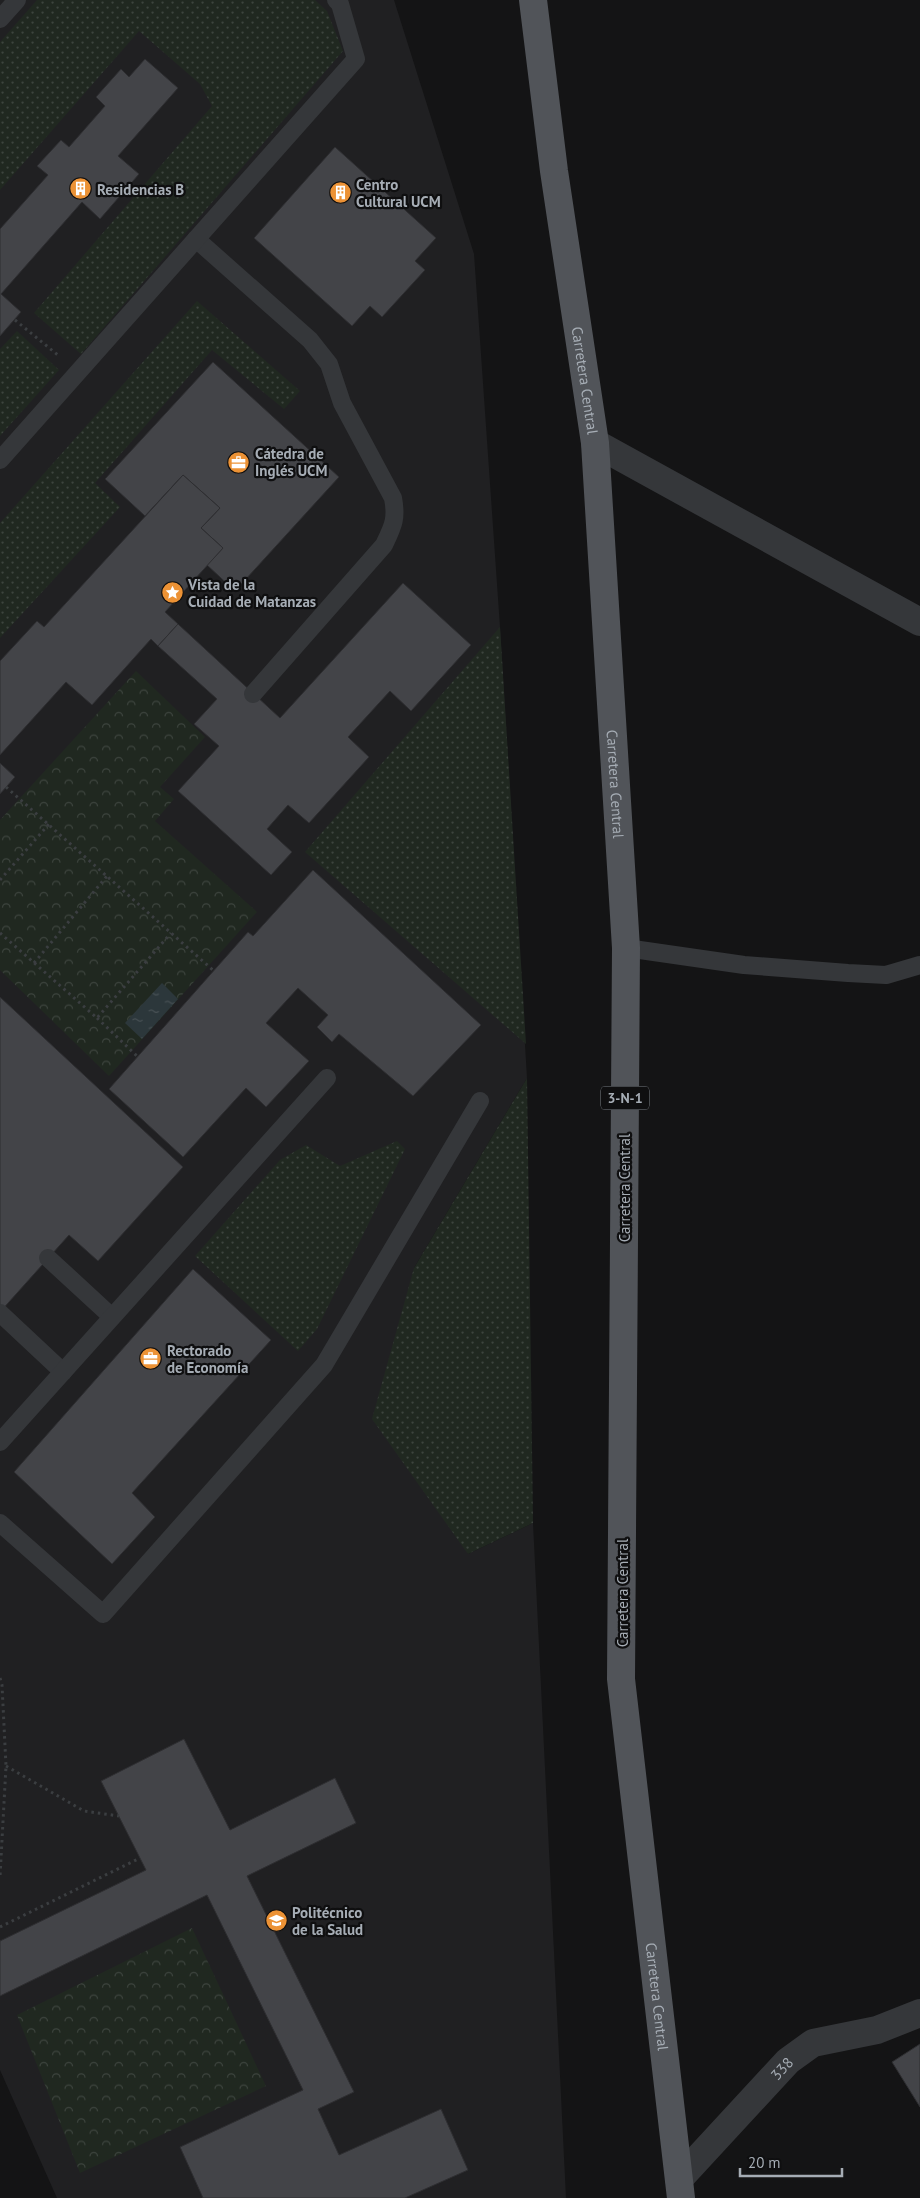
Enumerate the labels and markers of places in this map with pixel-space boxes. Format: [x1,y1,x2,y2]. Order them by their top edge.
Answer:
place label: Centro Cultural UCM [356,175,441,211]
building icon: Residencias B [69,177,93,201]
place label: Residencias B [97,180,184,199]
building icon: Centro Cultural UCM [328,181,352,205]
place label: Cátedra de Inglés UCM [255,444,327,480]
office icon: Cátedra de Inglés UCM [227,450,251,474]
place label: Vista de la Cuidad de Matanzas [187,575,316,611]
place icon: Vista de la Cuidad de Matanzas [160,581,184,605]
place label: Rectorado de Economía [167,1341,248,1377]
office icon: Rectorado de Economía [139,1347,163,1371]
place label: Politécnico de la Salud [292,1903,363,1939]
school or university icon: Politécnico de la Salud [264,1909,288,1933]

